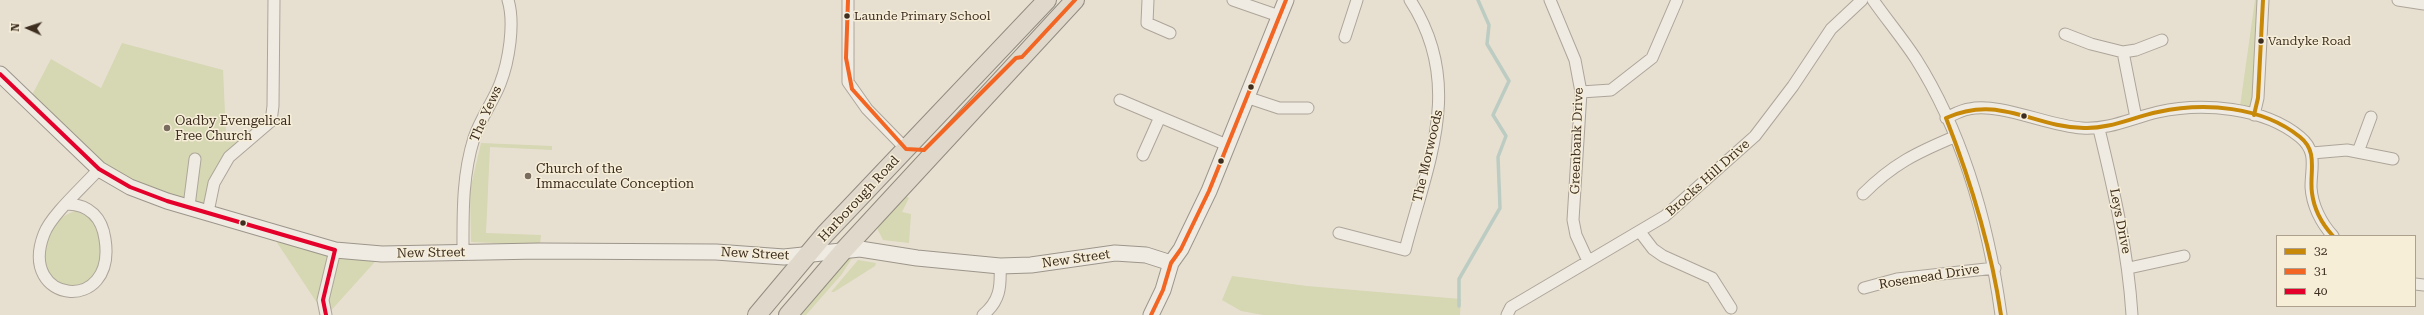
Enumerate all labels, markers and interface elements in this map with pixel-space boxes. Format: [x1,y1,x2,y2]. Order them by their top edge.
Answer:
north arrow [8,8,48,48]
place label: Launde Primary School [854,9,990,23]
marker: Launde Primary School [842,11,852,21]
text: N [9,23,22,32]
place label: Vandyke Road [2268,34,2351,48]
marker: Vandyke Road [2256,36,2266,46]
unlabelled marker [1246,82,1256,92]
street label: The Yews [467,84,505,144]
street label: Greenbank Drive [1567,87,1587,195]
street label: The Morwoods [1410,108,1446,204]
unlabelled marker [2019,111,2029,121]
place label: Oadby Evengelical Free Church [175,113,291,144]
marker: Oadby Evengelical Free Church [162,123,172,133]
street label: Brocks Hill Drive [1663,136,1753,220]
street label: Harborough Road [815,153,903,245]
unlabelled marker [1216,156,1226,166]
place label: Church of the Immacculate Conception [536,161,694,192]
marker: Church of the Immacculate Conception [523,171,533,181]
street label: Leys Drive [2106,187,2134,255]
unlabelled marker [238,218,248,228]
legend [2276,235,2416,307]
street label: New Street [720,244,790,264]
text: 32 [2314,244,2327,258]
street label: New Street [397,245,465,261]
street label: New Street [1041,247,1111,271]
street label: Rosemead Drive [1878,261,1980,293]
text: 31 [2314,264,2327,278]
text: 40 [2314,284,2327,298]

